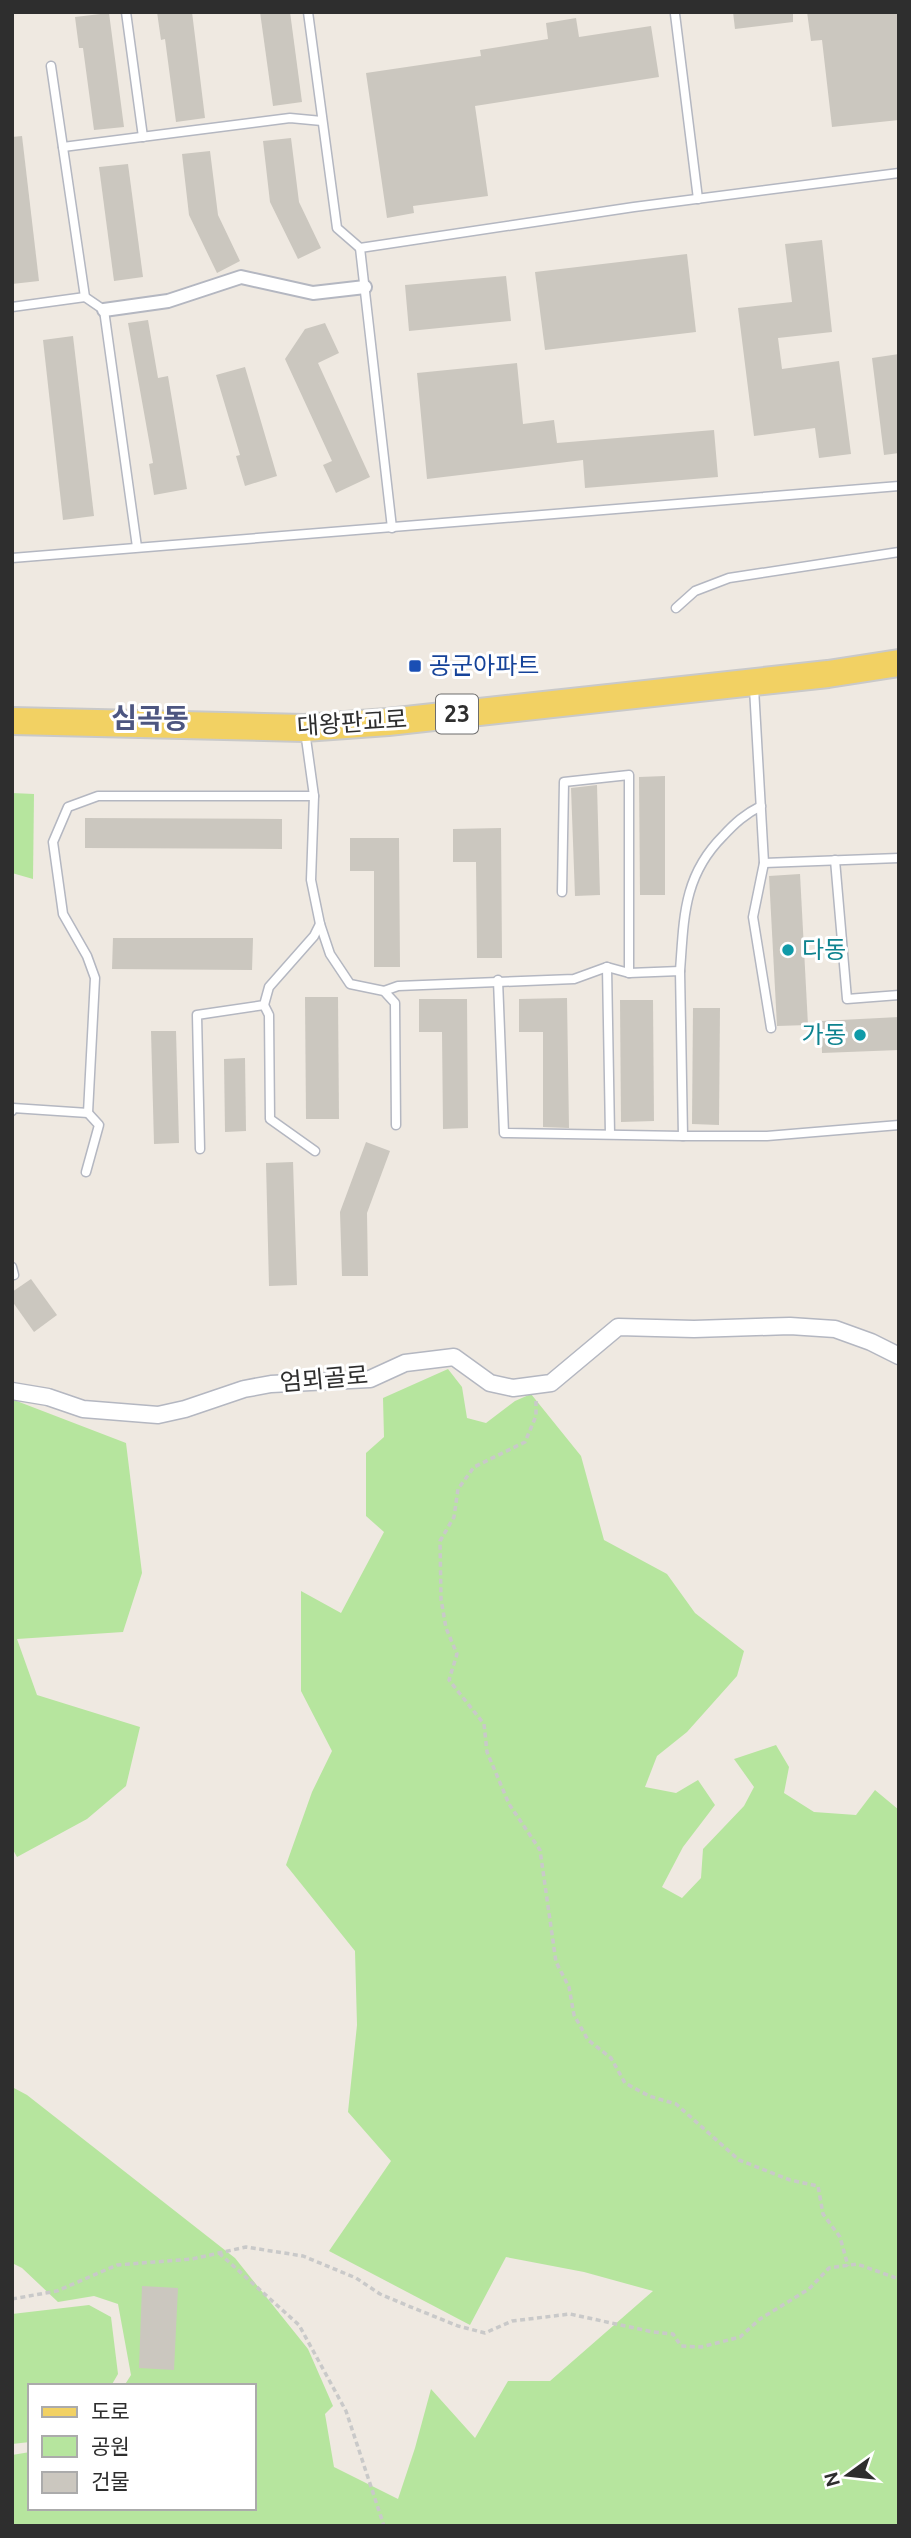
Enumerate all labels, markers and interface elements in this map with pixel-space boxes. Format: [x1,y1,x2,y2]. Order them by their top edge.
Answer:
place label: 공군아파트 [429,652,539,679]
marker: 공군아파트 [407,658,423,674]
road number: 23 [436,694,478,734]
district label: 심곡동 [111,702,189,733]
street label: 대왕판교로 [296,705,408,740]
place label: 다동 [802,936,846,963]
marker: 다동 [780,942,796,958]
place label: 가동 [802,1021,846,1048]
marker: 가동 [852,1027,868,1043]
street label: 엄뫼골로 [279,1361,369,1396]
legend [28,2384,256,2510]
text: 도로 [91,2399,130,2423]
text: 공원 [91,2434,130,2458]
north arrow [813,2440,883,2510]
text: 건물 [91,2469,130,2493]
text: N [819,2470,844,2489]

